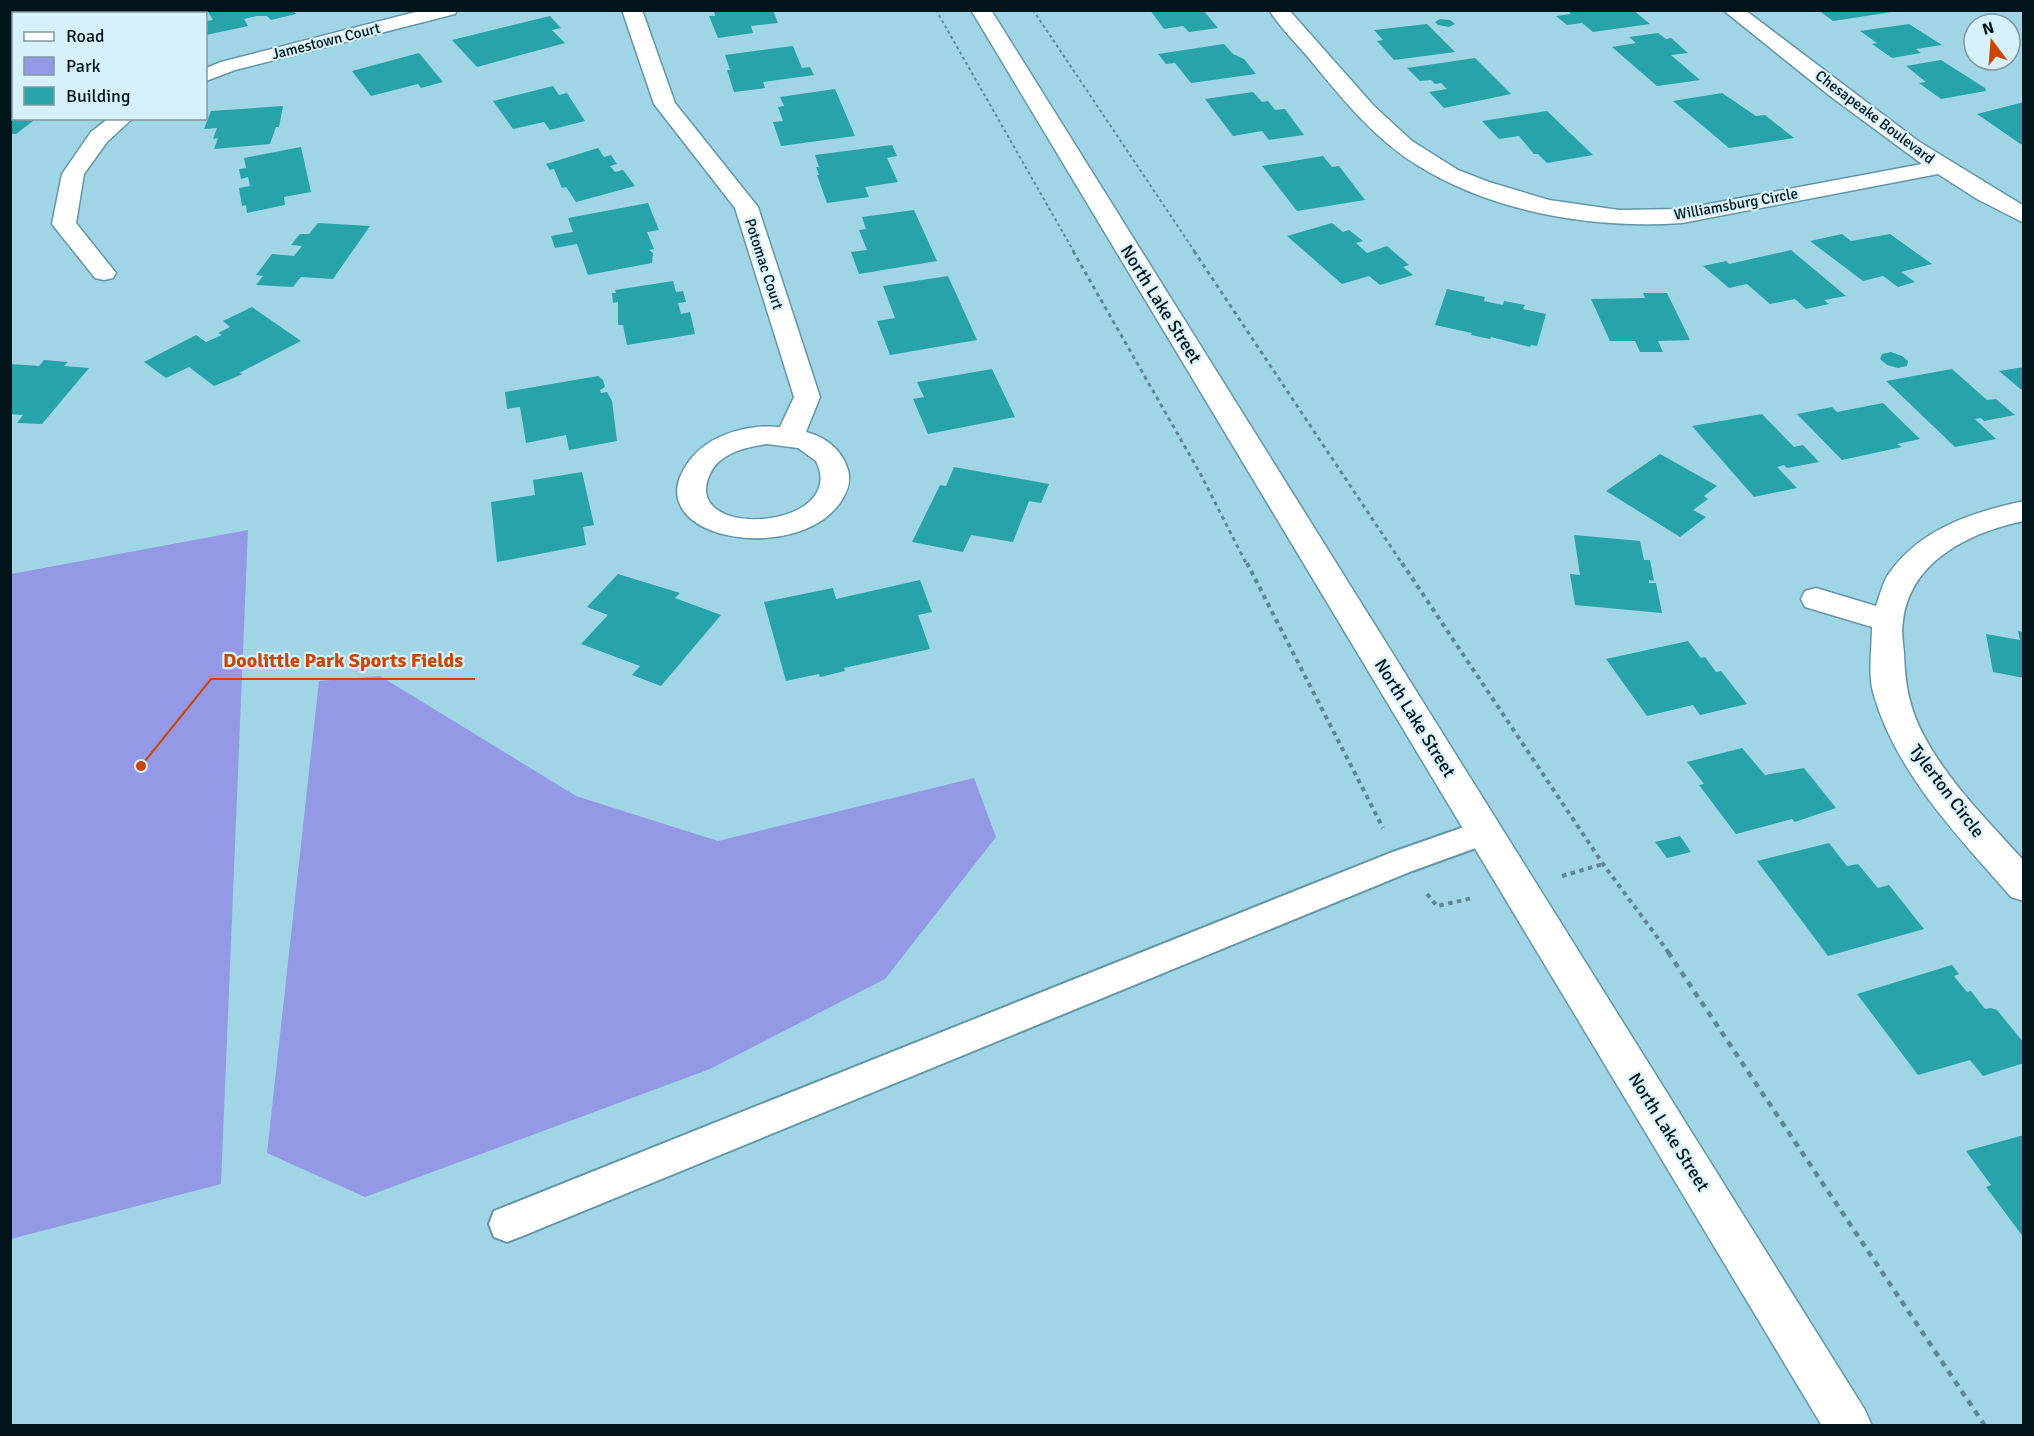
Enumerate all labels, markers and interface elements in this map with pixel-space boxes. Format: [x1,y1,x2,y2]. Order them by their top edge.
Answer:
legend [12,12,207,120]
north arrow [1962,12,2022,72]
text: N [1980,17,1996,40]
street label: Jamestown Court [270,19,382,63]
text: Road [66,25,105,47]
text: Park [66,55,101,77]
street label: Chesapeake Boulevard [1812,66,1938,168]
text: Building [66,85,130,107]
street label: Williamsburg Circle [1673,184,1799,224]
street label: Potomac Court [741,216,787,312]
street label: North Lake Street [1116,241,1206,367]
callout: Doolittle Park Sports Fields [211,641,475,679]
text: Doolittle Park Sports Fields [223,648,463,673]
street label: North Lake Street [1370,655,1460,781]
street label: Tylerton Circle [1905,740,1989,842]
street label: North Lake Street [1624,1069,1714,1195]

